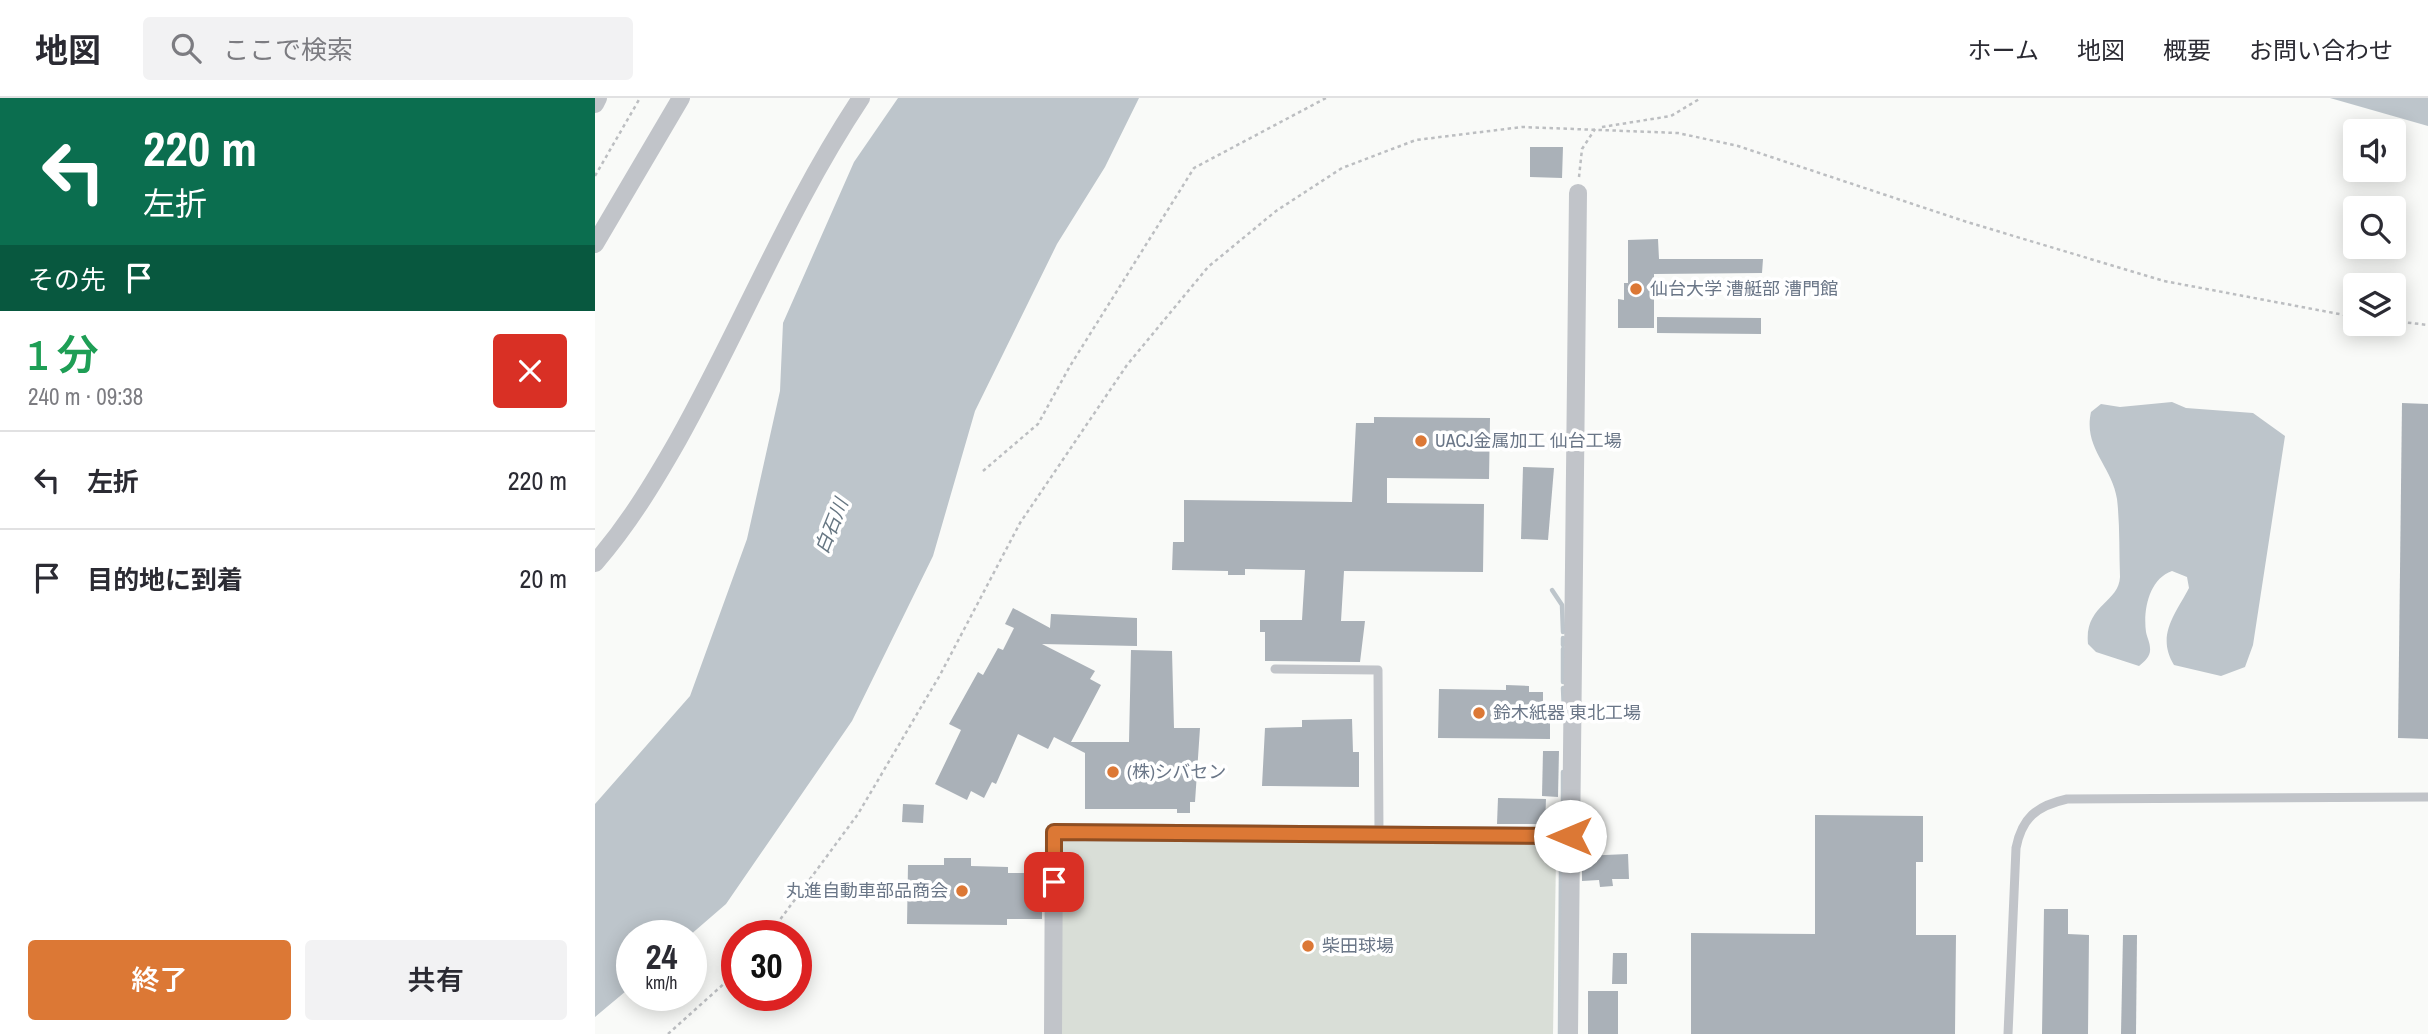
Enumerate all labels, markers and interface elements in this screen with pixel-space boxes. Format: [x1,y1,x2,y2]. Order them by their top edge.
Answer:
search box [143,17,633,80]
text: 地図 [35,28,101,72]
icon: search [167,29,205,67]
text: ここで検索 [223,32,353,67]
text: ホーム [1968,34,2039,66]
text: 地図 [2077,34,2125,66]
text: 概要 [2163,34,2211,66]
text: お問い合わせ [2249,34,2393,66]
text: 220 m [143,115,257,181]
map controls [2343,119,2406,336]
button: sound [2343,119,2406,182]
icon: left [28,126,119,217]
text: 左折 [143,182,207,225]
button: search [2343,196,2406,259]
icon: arrive [120,259,158,297]
text: その先 [28,262,106,297]
button: layers [2343,273,2406,336]
place label: 仙台大学 漕艇部 漕門館 [1650,276,1838,301]
marker: 仙台大学 漕艇部 漕門館 [1628,281,1644,297]
text: 1 分 [28,327,99,383]
button: close [493,334,567,408]
text: 240 m · 09:38 [28,381,143,412]
place label: UACJ金属加工 仙台工場 [1435,428,1622,453]
marker: UACJ金属加工 仙台工場 [1413,433,1429,449]
icon: left [28,461,66,499]
text: 220 m [508,463,567,498]
text: 左折 [87,464,139,499]
water label: 白石川 [808,493,854,557]
icon: arrive [28,559,66,597]
text: 20 m [520,561,567,596]
text: 目的地に到着 [87,562,243,597]
place label: 鈴木紙器 東北工場 [1493,700,1641,725]
marker: 鈴木紙器 東北工場 [1471,705,1487,721]
place label: (株)シバセン [1127,759,1226,784]
marker: (株)シバセン [1105,764,1121,780]
position arrow [1533,799,1607,873]
pin [1024,852,1084,912]
icon: arrive [1035,863,1073,901]
place label: 丸進自動車部品商会 [786,878,948,903]
marker: 丸進自動車部品商会 [954,883,970,899]
speed limit sign: 30 [721,920,812,1011]
text: 24 [646,933,677,980]
place label: 柴田球場 [1322,933,1394,958]
marker: 柴田球場 [1300,938,1316,954]
button: 終了 [28,940,291,1020]
button: 共有 [305,940,567,1020]
text: km/h [646,970,678,995]

